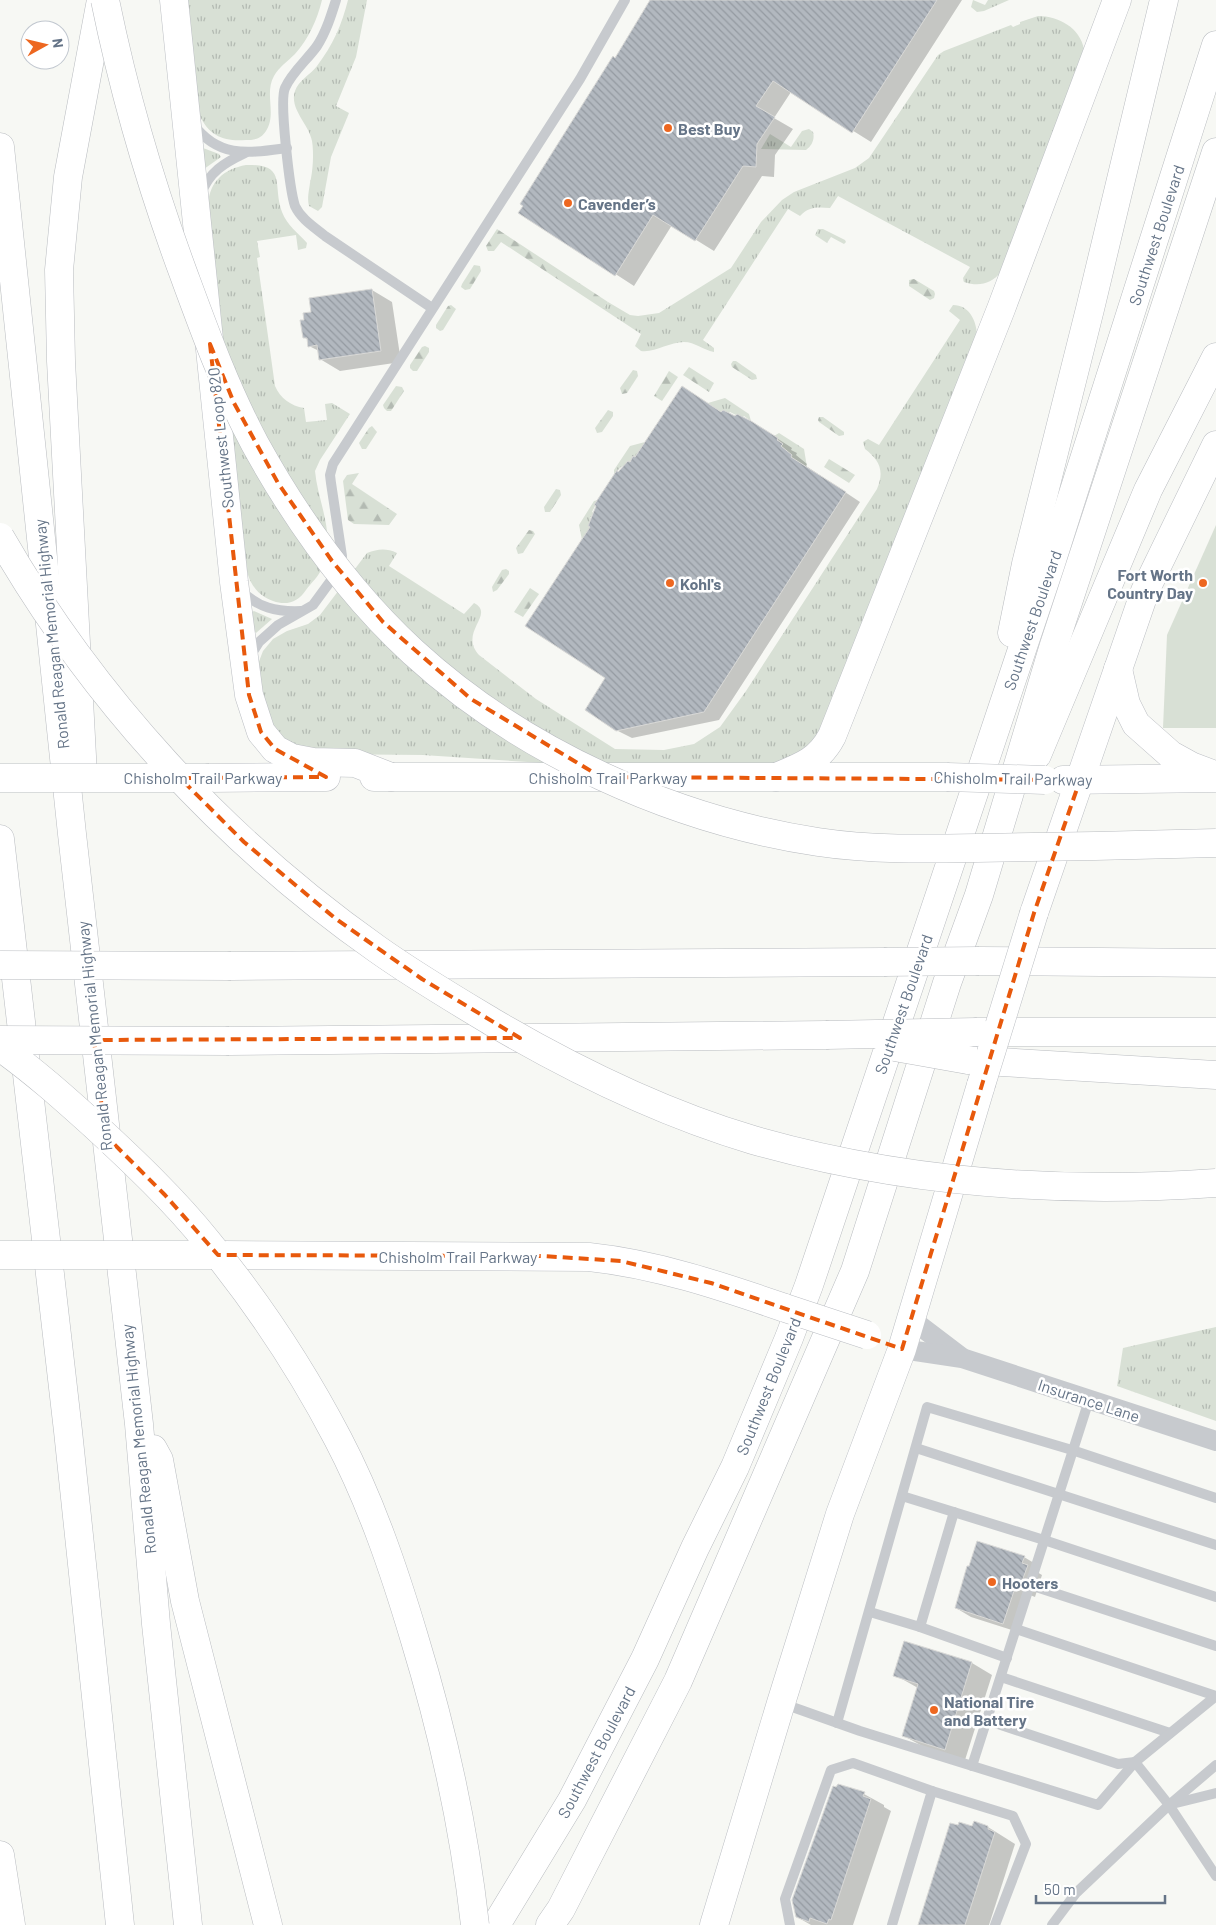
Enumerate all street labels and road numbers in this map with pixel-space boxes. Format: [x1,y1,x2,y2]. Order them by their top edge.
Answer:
street label: Southwest Boulevard [1124,162,1188,308]
street label: Southwest Loop 820 [203,366,237,510]
street label: Ronald Reagan Memorial Highway [29,518,73,750]
street label: Southwest Boulevard [999,548,1065,692]
street label: Chisholm Trail Parkway [933,767,1093,789]
street label: Chisholm Trail Parkway [124,768,283,787]
street label: Chisholm Trail Parkway [529,768,688,787]
street label: Ronald Reagan Memorial Highway [72,920,116,1152]
street label: Southwest Boulevard [870,932,936,1076]
street label: Chisholm Trail Parkway [379,1247,538,1266]
street label: Southwest Boulevard [732,1314,804,1458]
street label: Ronald Reagan Memorial Highway [116,1323,160,1555]
street label: Insurance Lane [1036,1375,1142,1425]
street label: Southwest Boulevard [553,1683,639,1821]

